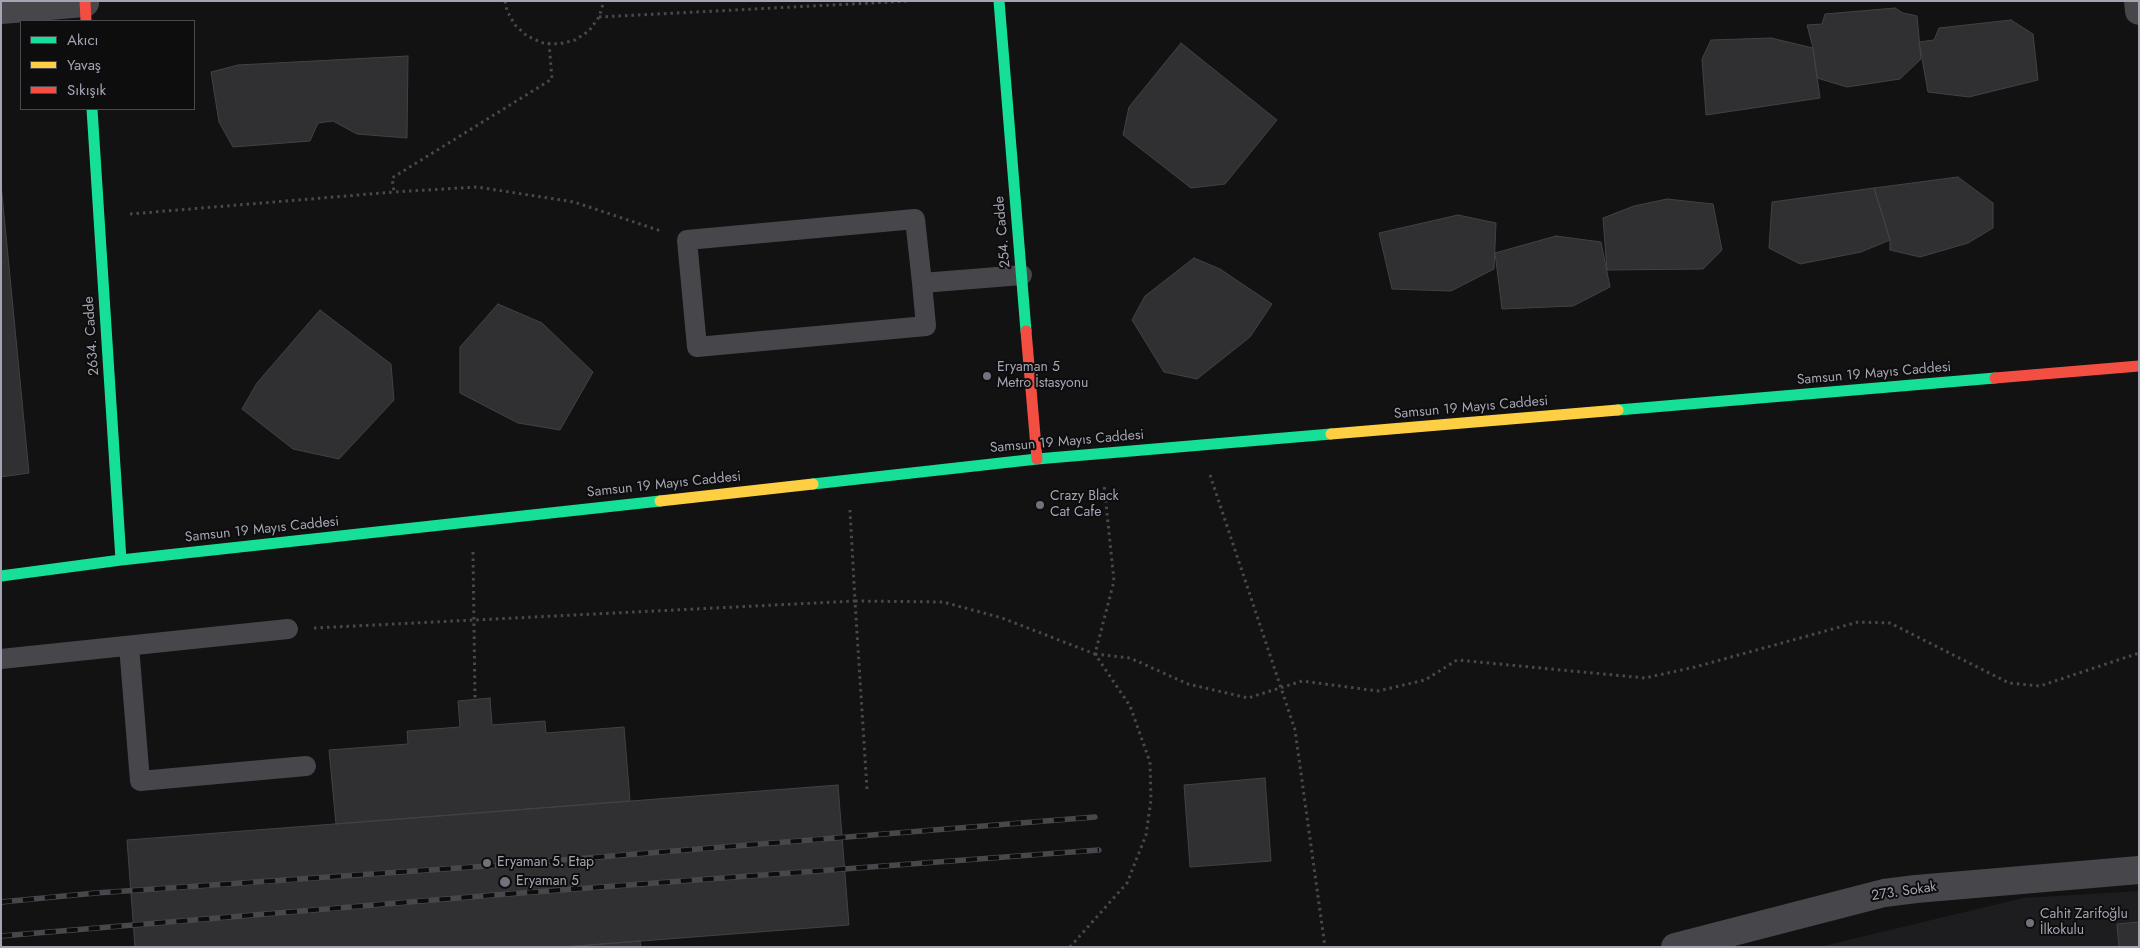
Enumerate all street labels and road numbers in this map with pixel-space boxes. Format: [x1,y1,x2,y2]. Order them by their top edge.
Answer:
street label: 254. Cadde [991,195,1015,269]
street label: 2634. Cadde [81,296,103,376]
street label: Samsun 19 Mayıs Caddesi [1796,359,1952,389]
street label: Samsun 19 Mayıs Caddesi [1393,393,1549,423]
street label: Samsun 19 Mayıs Caddesi [989,427,1145,457]
street label: Samsun 19 Mayıs Caddesi [586,469,742,501]
street label: Samsun 19 Mayıs Caddesi [184,514,340,546]
street label: 273. Sokak [1870,879,1938,905]

